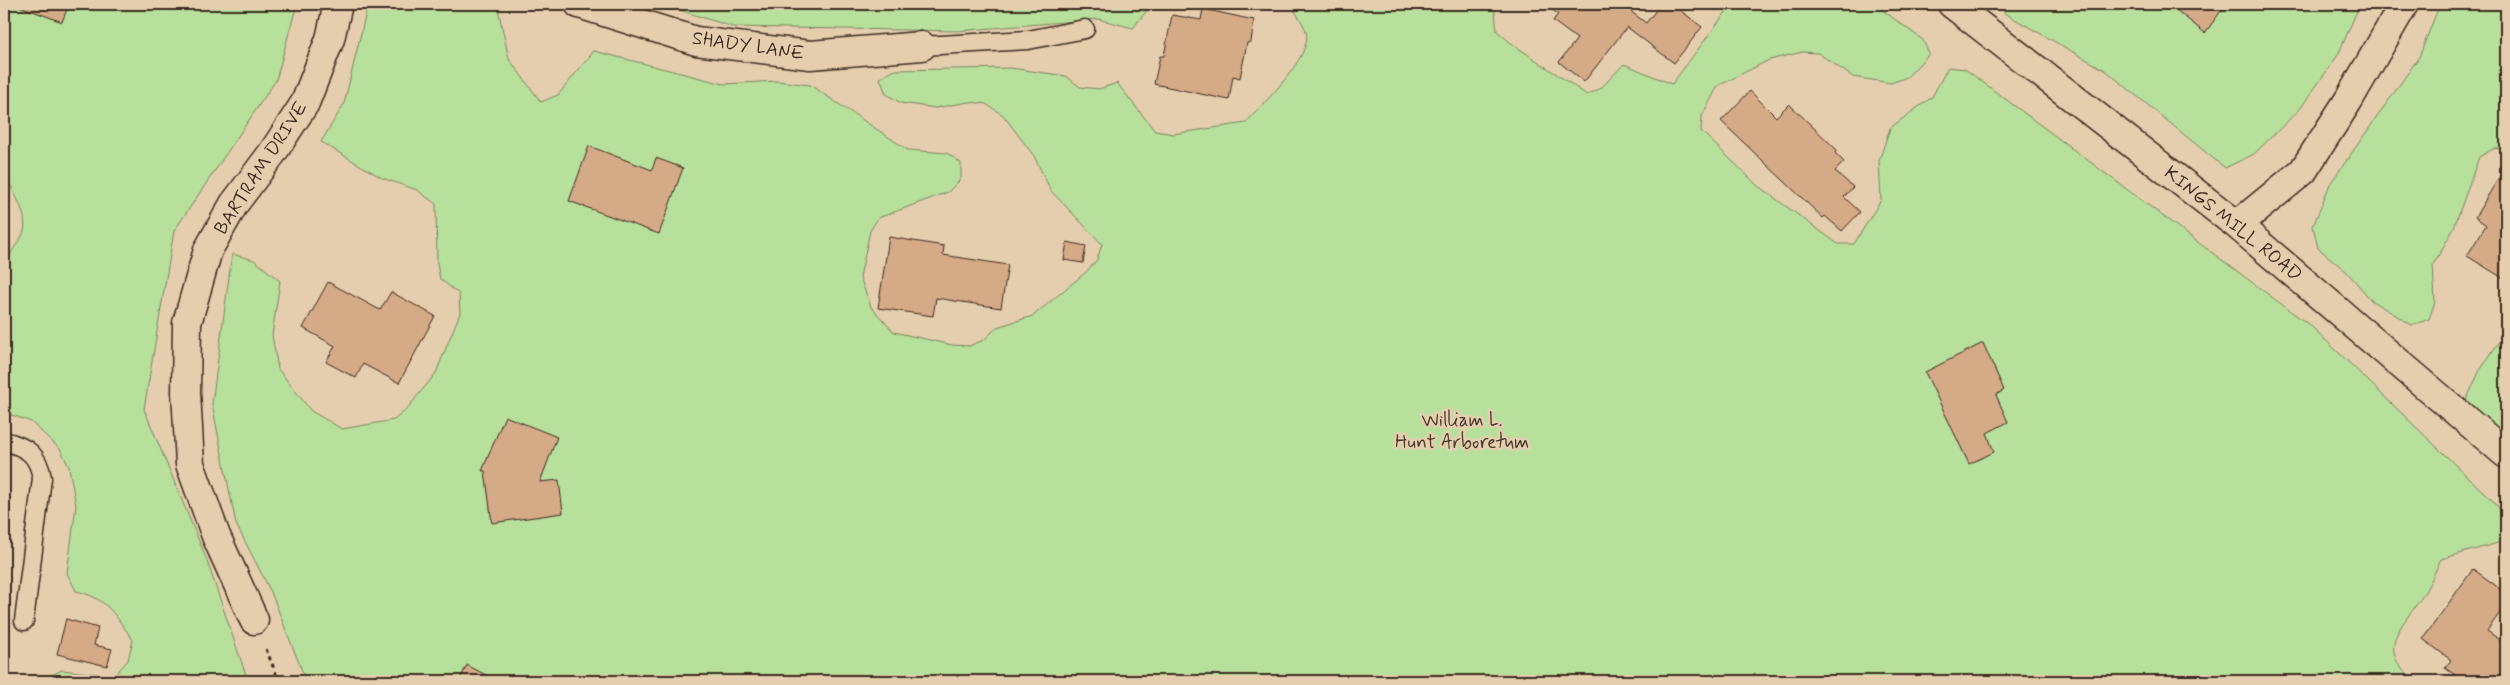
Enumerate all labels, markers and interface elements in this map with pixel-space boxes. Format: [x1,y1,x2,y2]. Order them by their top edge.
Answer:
street label: SHADY LANE [690,26,806,66]
street label: BARTRAM DRIVE [209,97,313,239]
street label: KINGS MILL ROAD [2159,161,2307,287]
park label: William L. Hunt Arboretum [1395,408,1529,455]

